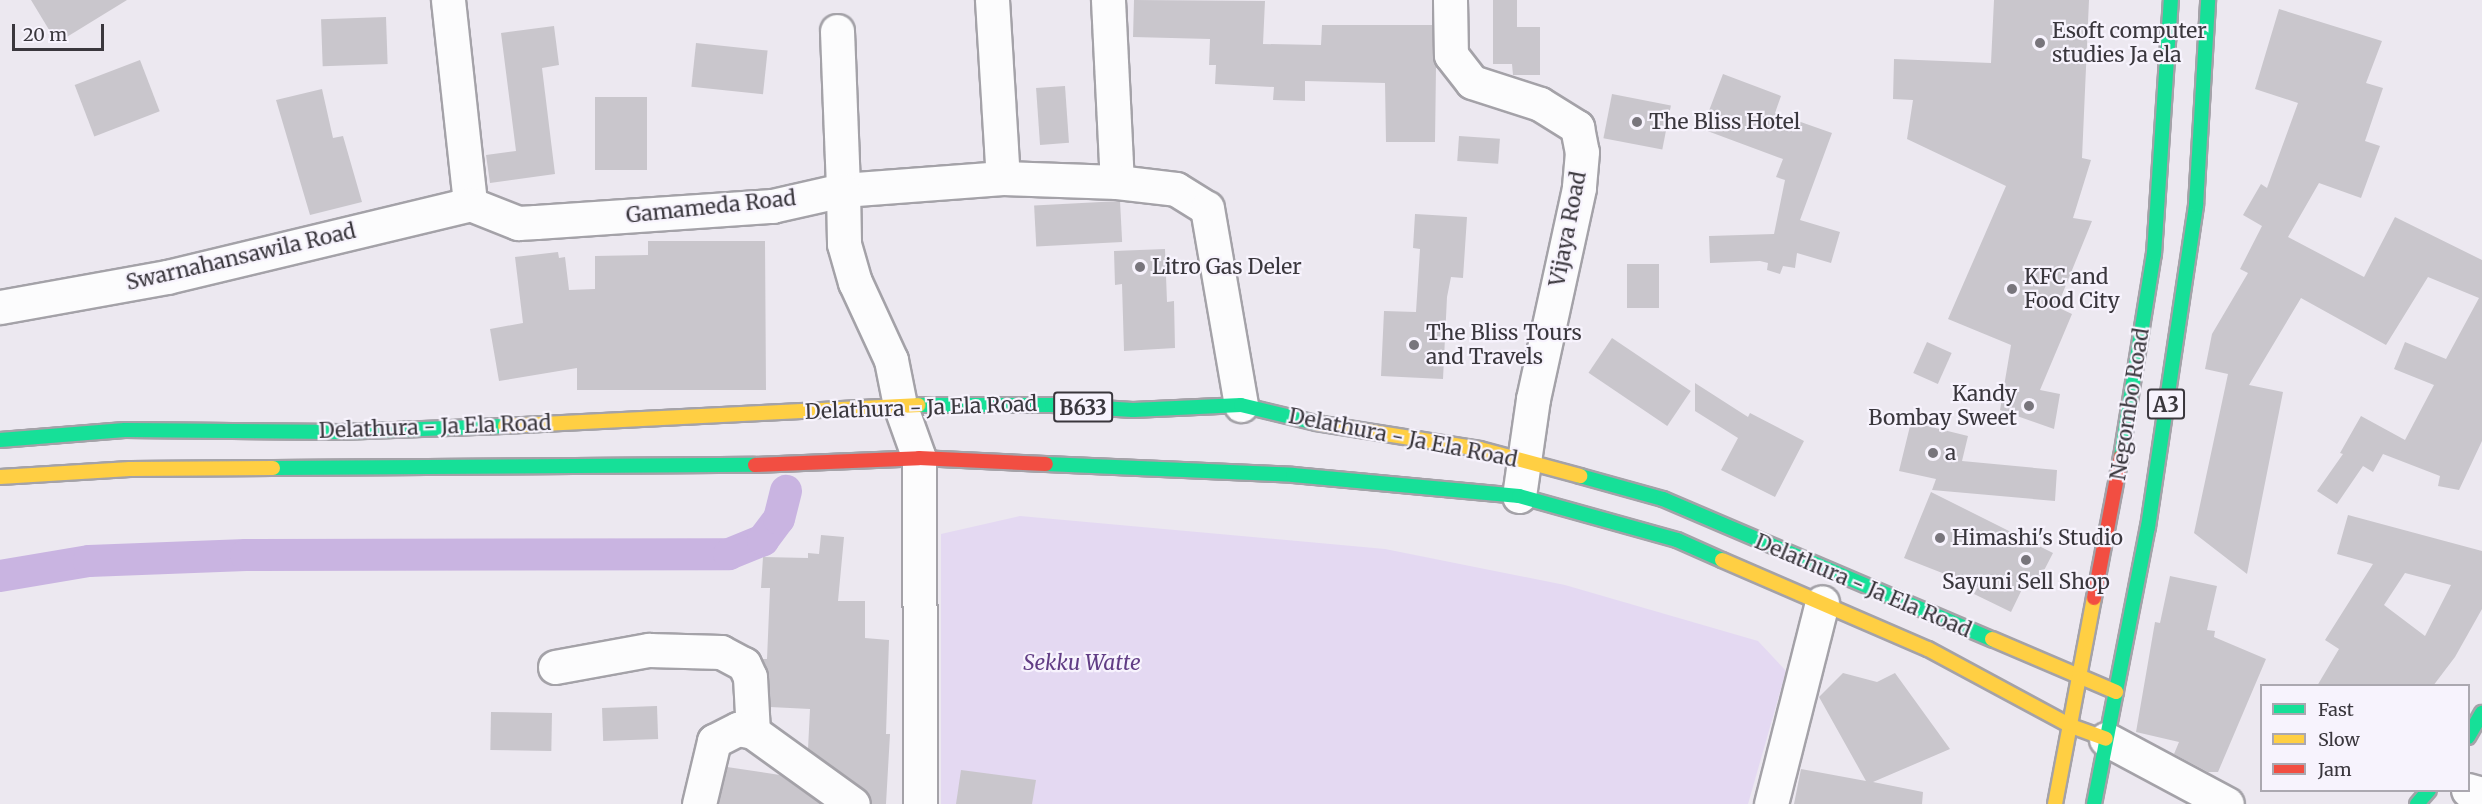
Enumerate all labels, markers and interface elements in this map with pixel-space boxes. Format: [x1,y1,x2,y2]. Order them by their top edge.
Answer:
scale bar [15,12,106,50]
place label: Esoft computer studies Ja ela [2052,18,2207,68]
text: 20 m [23,23,67,46]
marker: Esoft computer studies Ja ela [2033,36,2047,50]
place label: The Bliss Hotel [1649,109,1800,135]
marker: The Bliss Hotel [1630,115,1644,129]
street label: Vijaya Road [1544,169,1592,289]
street label: Gamameda Road [625,186,797,228]
street label: Swarnahansawila Road [124,218,358,296]
place label: Litro Gas Deler [1152,254,1302,280]
marker: Litro Gas Deler [1133,260,1147,274]
place label: KFC and Food City [2024,264,2120,314]
marker: KFC and Food City [2005,282,2019,296]
place label: The Bliss Tours and Travels [1426,320,1582,370]
street label: Negombo Road [2106,326,2154,482]
marker: The Bliss Tours and Travels [1407,338,1421,352]
place label: Kandy Bombay Sweet [1868,381,2017,431]
road number: A3 [2146,387,2186,421]
road number: B633 [1053,390,1113,424]
street label: Delathura - Ja Ela Road [804,391,1038,425]
marker: Kandy Bombay Sweet [2022,399,2036,413]
street label: Delathura - Ja Ela Road [1286,403,1520,473]
street label: Delathura - Ja Ela Road [318,410,552,444]
place label: a [1945,440,1956,466]
marker: a [1926,446,1940,460]
place label: Himashi's Studio [1952,525,2123,551]
street label: Delathura - Ja Ela Road [1751,529,1975,643]
marker: Himashi's Studio [1933,531,1947,545]
marker: Sayuni Sell Shop [2019,553,2033,567]
place label: Sayuni Sell Shop [1942,569,2110,595]
park label: Sekku Watte [1023,650,1141,676]
legend [2260,684,2470,792]
text: Fast [2318,698,2354,721]
text: Slow [2318,728,2360,751]
text: Jam [2318,758,2352,781]

